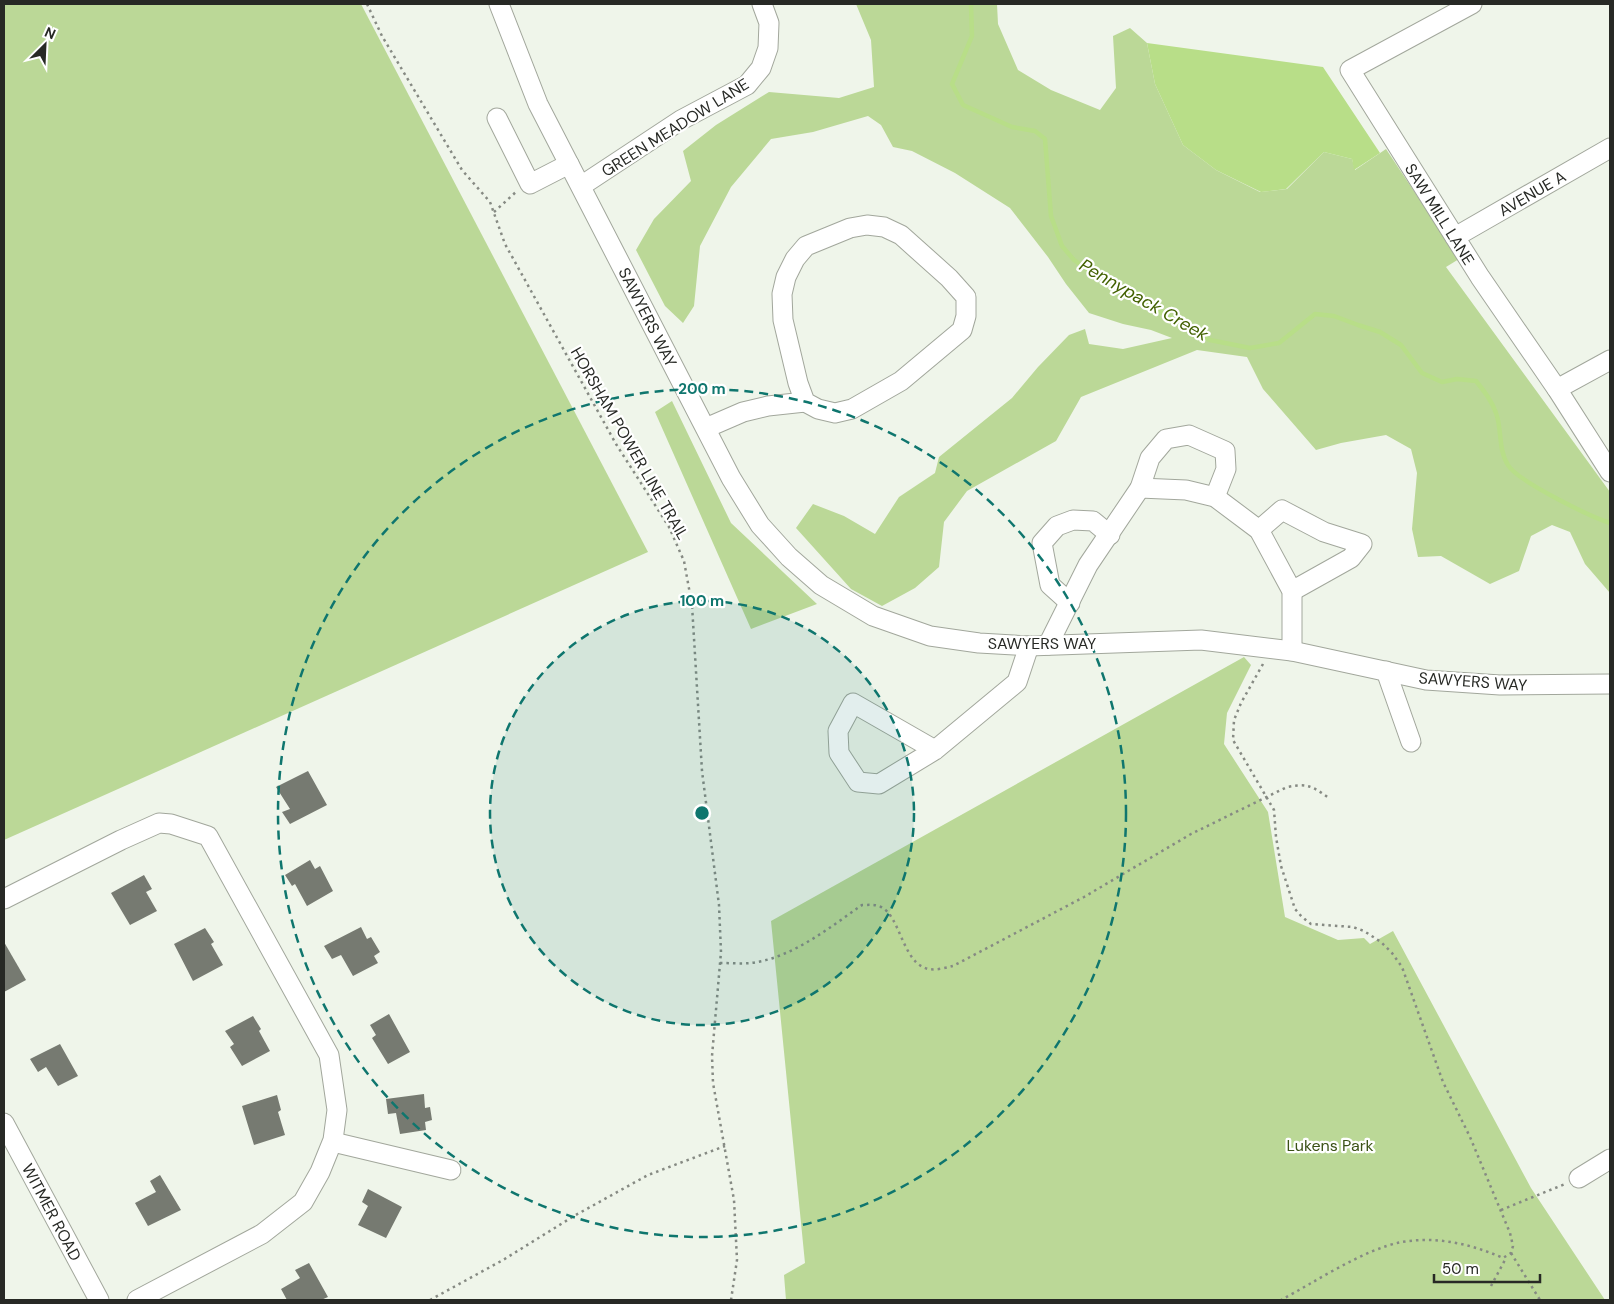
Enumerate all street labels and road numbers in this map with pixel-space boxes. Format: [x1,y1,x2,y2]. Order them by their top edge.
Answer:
street label: GREEN MEADOW LANE [598,73,753,181]
street label: SAW MILL LANE [1400,160,1479,269]
street label: AVENUE A [1495,166,1570,221]
street label: SAWYERS WAY [614,264,682,370]
street label: HORSHAM POWER LINE TRAIL [566,343,693,543]
street label: SAWYERS WAY [988,633,1096,654]
street label: SAWYERS WAY [1418,667,1528,696]
street label: WITMER ROAD [17,1160,86,1264]

